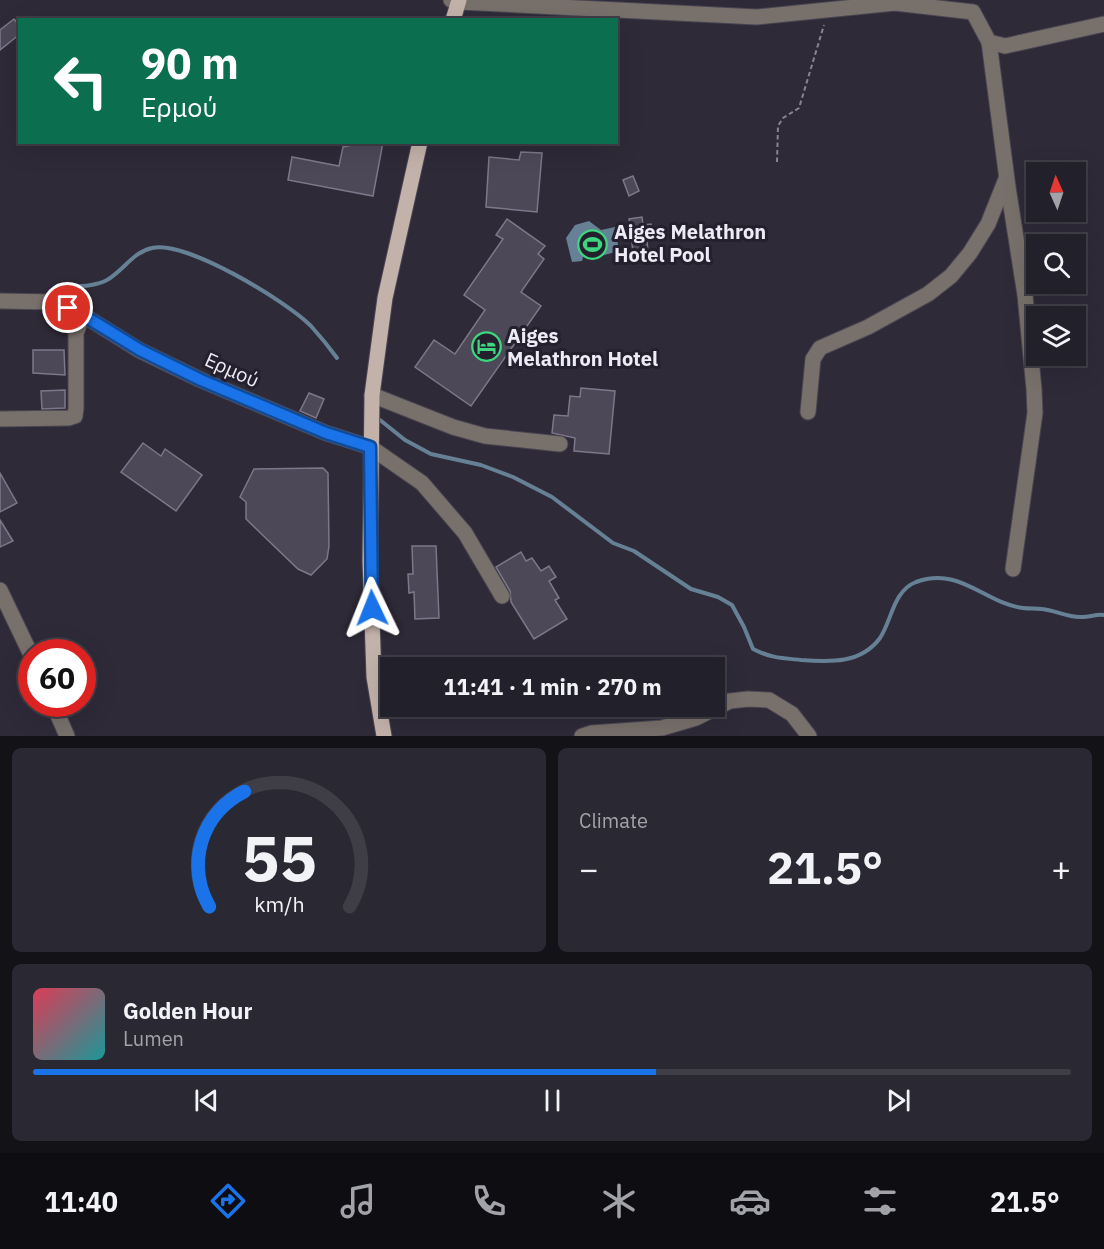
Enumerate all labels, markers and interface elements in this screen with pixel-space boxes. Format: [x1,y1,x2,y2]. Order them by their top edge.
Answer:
text: 90 m [141,36,239,91]
icon: left [42,42,120,120]
text: Ερμού [141,89,218,124]
north arrow [1026,162,1086,222]
map controls [1026,162,1086,366]
place label: Aiges Melathron Hotel Pool [614,218,766,268]
sports icon: Aiges Melathron Hotel Pool [577,228,609,260]
button: search [1026,234,1086,294]
pin [42,282,93,333]
icon: arrive [51,291,84,324]
button: layers [1026,306,1086,366]
place label: Aiges Melathron Hotel [507,322,658,372]
hotel icon: Aiges Melathron Hotel [470,331,502,363]
street label: Ερμού [201,346,264,393]
position arrow [340,576,404,640]
speed limit sign: 60 [18,639,96,717]
text: 11:41 · 1 min · 270 m [443,672,662,701]
text: Climate [579,807,648,834]
text: 55 [242,817,316,898]
text: 21.5° [767,838,883,896]
text: − [579,847,599,890]
text: + [1051,847,1071,890]
text: km/h [254,890,304,918]
text: Golden Hour [123,996,252,1025]
text: Lumen [123,1025,184,1052]
icon: previous [190,1084,223,1117]
icon: pause [536,1084,569,1117]
icon: next [882,1084,915,1117]
icon: directions [207,1180,249,1222]
icon: music [337,1180,379,1222]
icon: phone [468,1180,510,1222]
icon: climate [598,1180,640,1222]
icon: car [729,1180,771,1222]
icon: filters [859,1180,901,1222]
text: 11:40 [44,1184,118,1219]
text: 21.5° [990,1184,1060,1219]

